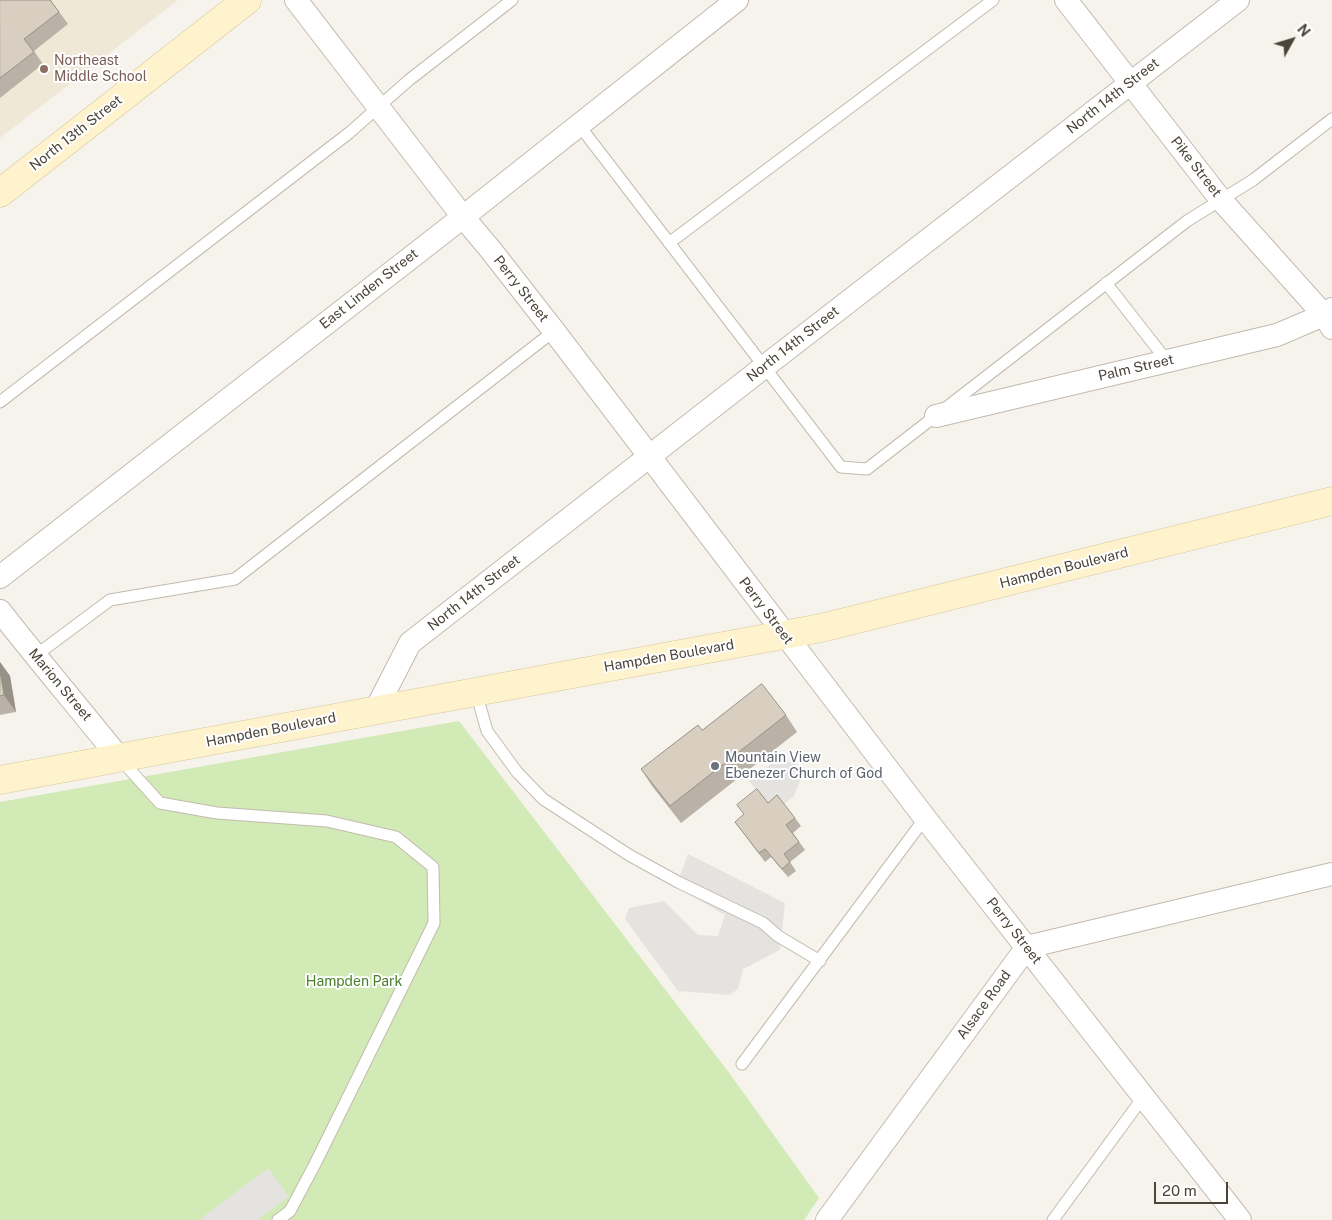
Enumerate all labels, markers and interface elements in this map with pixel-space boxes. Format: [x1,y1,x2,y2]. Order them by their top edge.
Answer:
north arrow [1267,15,1317,65]
text: N [1294,21,1313,40]
place label: Northeast Middle School [54,53,147,85]
street label: North 14th Street [1063,55,1163,137]
marker: Northeast Middle School [38,63,50,75]
street label: North 13th Street [26,92,126,174]
street label: Pike Street [1167,133,1225,201]
street label: East Linden Street [316,245,422,333]
street label: Perry Street [490,252,552,326]
street label: North 14th Street [743,303,843,385]
street label: Palm Street [1097,351,1175,385]
street label: Hampden Boulevard [998,544,1130,592]
street label: North 14th Street [424,552,524,634]
street label: Perry Street [735,574,797,648]
street label: Hampden Boulevard [602,636,736,676]
street label: Marion Street [25,645,95,725]
street label: Hampden Boulevard [205,709,337,751]
place label: Mountain View Ebenezer Church of God [725,750,883,782]
marker: Mountain View Ebenezer Church of God [709,760,721,772]
street label: Perry Street [983,894,1045,968]
street label: Alsace Road [953,967,1015,1043]
park label: Hampden Park [306,974,402,990]
scale bar [1157,1172,1231,1204]
text: 20 m [1162,1182,1197,1199]

